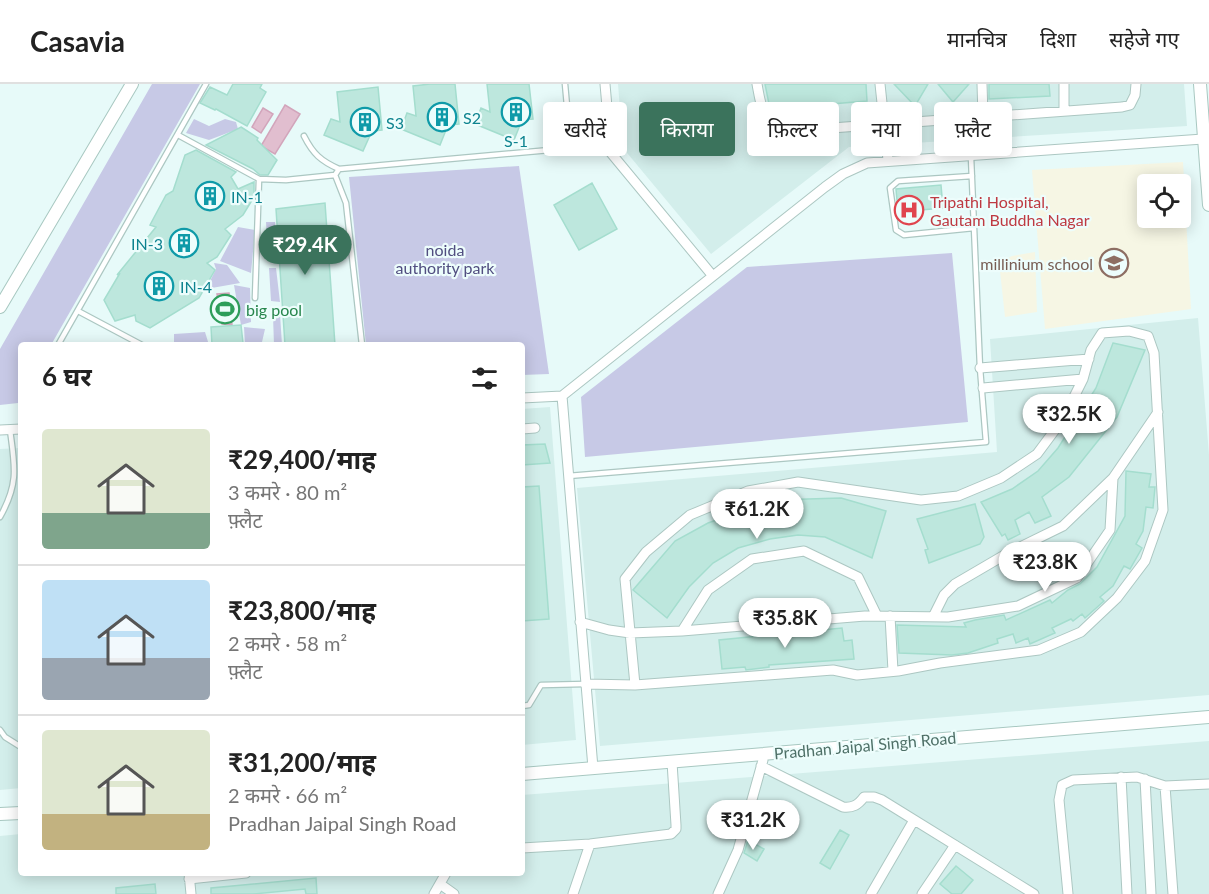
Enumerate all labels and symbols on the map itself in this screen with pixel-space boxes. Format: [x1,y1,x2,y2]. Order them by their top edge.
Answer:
building icon: S-1 [500,96,532,128]
building icon: S2 [426,101,458,133]
building icon: S3 [349,106,381,138]
place label: S2 [463,108,481,127]
place label: S3 [386,113,404,132]
place label: S-1 [504,131,528,150]
building icon: IN-1 [194,180,226,212]
place label: IN-1 [231,187,263,206]
place label: Tripathi Hospital, Gautam Buddha Nagar [930,192,1090,229]
hospital icon: Tripathi Hospital, Gautam Buddha Nagar [893,194,925,226]
pin: ₹29.4K [256,225,354,276]
building icon: IN-3 [168,227,200,259]
place label: IN-3 [131,234,163,253]
park label: noida authority park [396,240,495,277]
school or university icon: millinium school [1098,247,1130,279]
place label: millinium school [980,254,1093,273]
building icon: IN-4 [143,270,175,302]
place label: IN-4 [180,277,212,296]
sports icon: big pool [209,293,241,325]
place label: big pool [246,300,302,319]
pin: ₹32.5K [1020,394,1118,445]
pin: ₹61.2K [708,489,806,540]
pin: ₹23.8K [996,542,1094,593]
pin: ₹35.8K [736,598,834,649]
street label: Pradhan Jaipal Singh Road [773,728,957,762]
pin: ₹31.2K [704,800,802,851]

